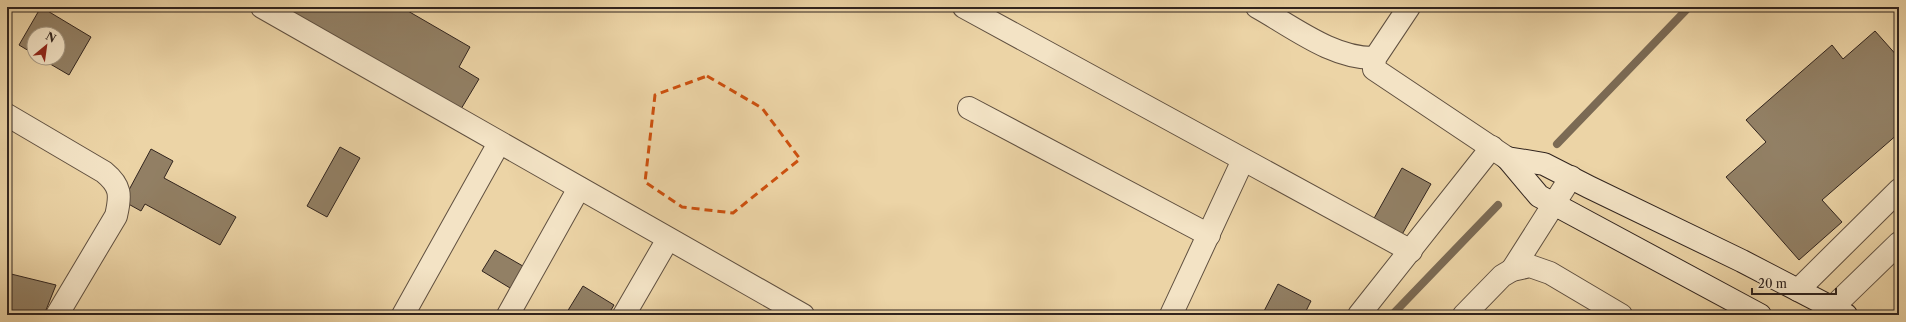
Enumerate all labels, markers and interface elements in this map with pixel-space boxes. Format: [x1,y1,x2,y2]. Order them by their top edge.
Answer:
north arrow [26,26,66,66]
text: N [43,29,59,46]
scale bar [1752,270,1836,296]
text: 20 m [1758,276,1787,291]

